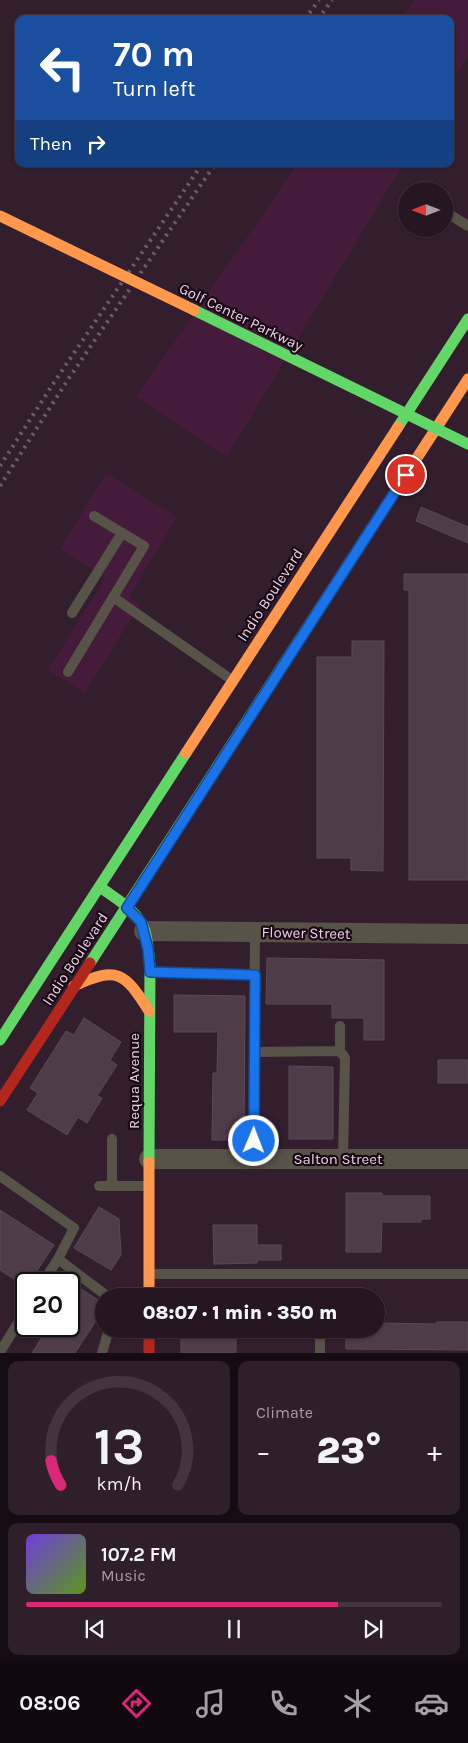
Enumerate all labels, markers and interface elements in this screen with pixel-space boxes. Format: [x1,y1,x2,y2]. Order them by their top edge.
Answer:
text: 70 m [113,34,195,75]
icon: left [30,35,95,100]
text: Turn left [113,76,196,102]
icon: right [82,130,110,158]
text: Then [30,133,72,155]
north arrow [398,182,452,238]
map controls [398,182,453,237]
street label: Golf Center Parkway [176,279,306,355]
pin [385,454,427,496]
icon: arrive [392,461,420,489]
street label: Indio Boulevard [233,545,307,645]
street label: Indio Boulevard [38,909,112,1009]
street label: Flower Street [261,923,351,943]
street label: Requa Avenue [125,1033,143,1129]
position arrow [227,1114,279,1166]
street label: Salton Street [293,1150,383,1168]
speed limit sign: 20 [15,1272,80,1337]
text: 08:07 · 1 min · 350 m [143,1302,337,1324]
text: Climate [256,1403,313,1422]
text: 13 [94,1416,144,1477]
text: 23° [316,1428,382,1473]
text: − [256,1435,271,1468]
text: + [427,1435,442,1468]
text: km/h [96,1474,142,1495]
text: 107.2 FM [101,1544,177,1566]
text: Music [101,1566,146,1585]
icon: previous [81,1615,109,1643]
icon: pause [220,1615,248,1643]
icon: next [359,1615,387,1643]
icon: directions [119,1686,154,1721]
icon: music [193,1686,228,1721]
icon: phone [266,1686,301,1721]
icon: climate [340,1686,375,1721]
icon: car [414,1686,449,1721]
text: 08:06 [19,1690,81,1716]

